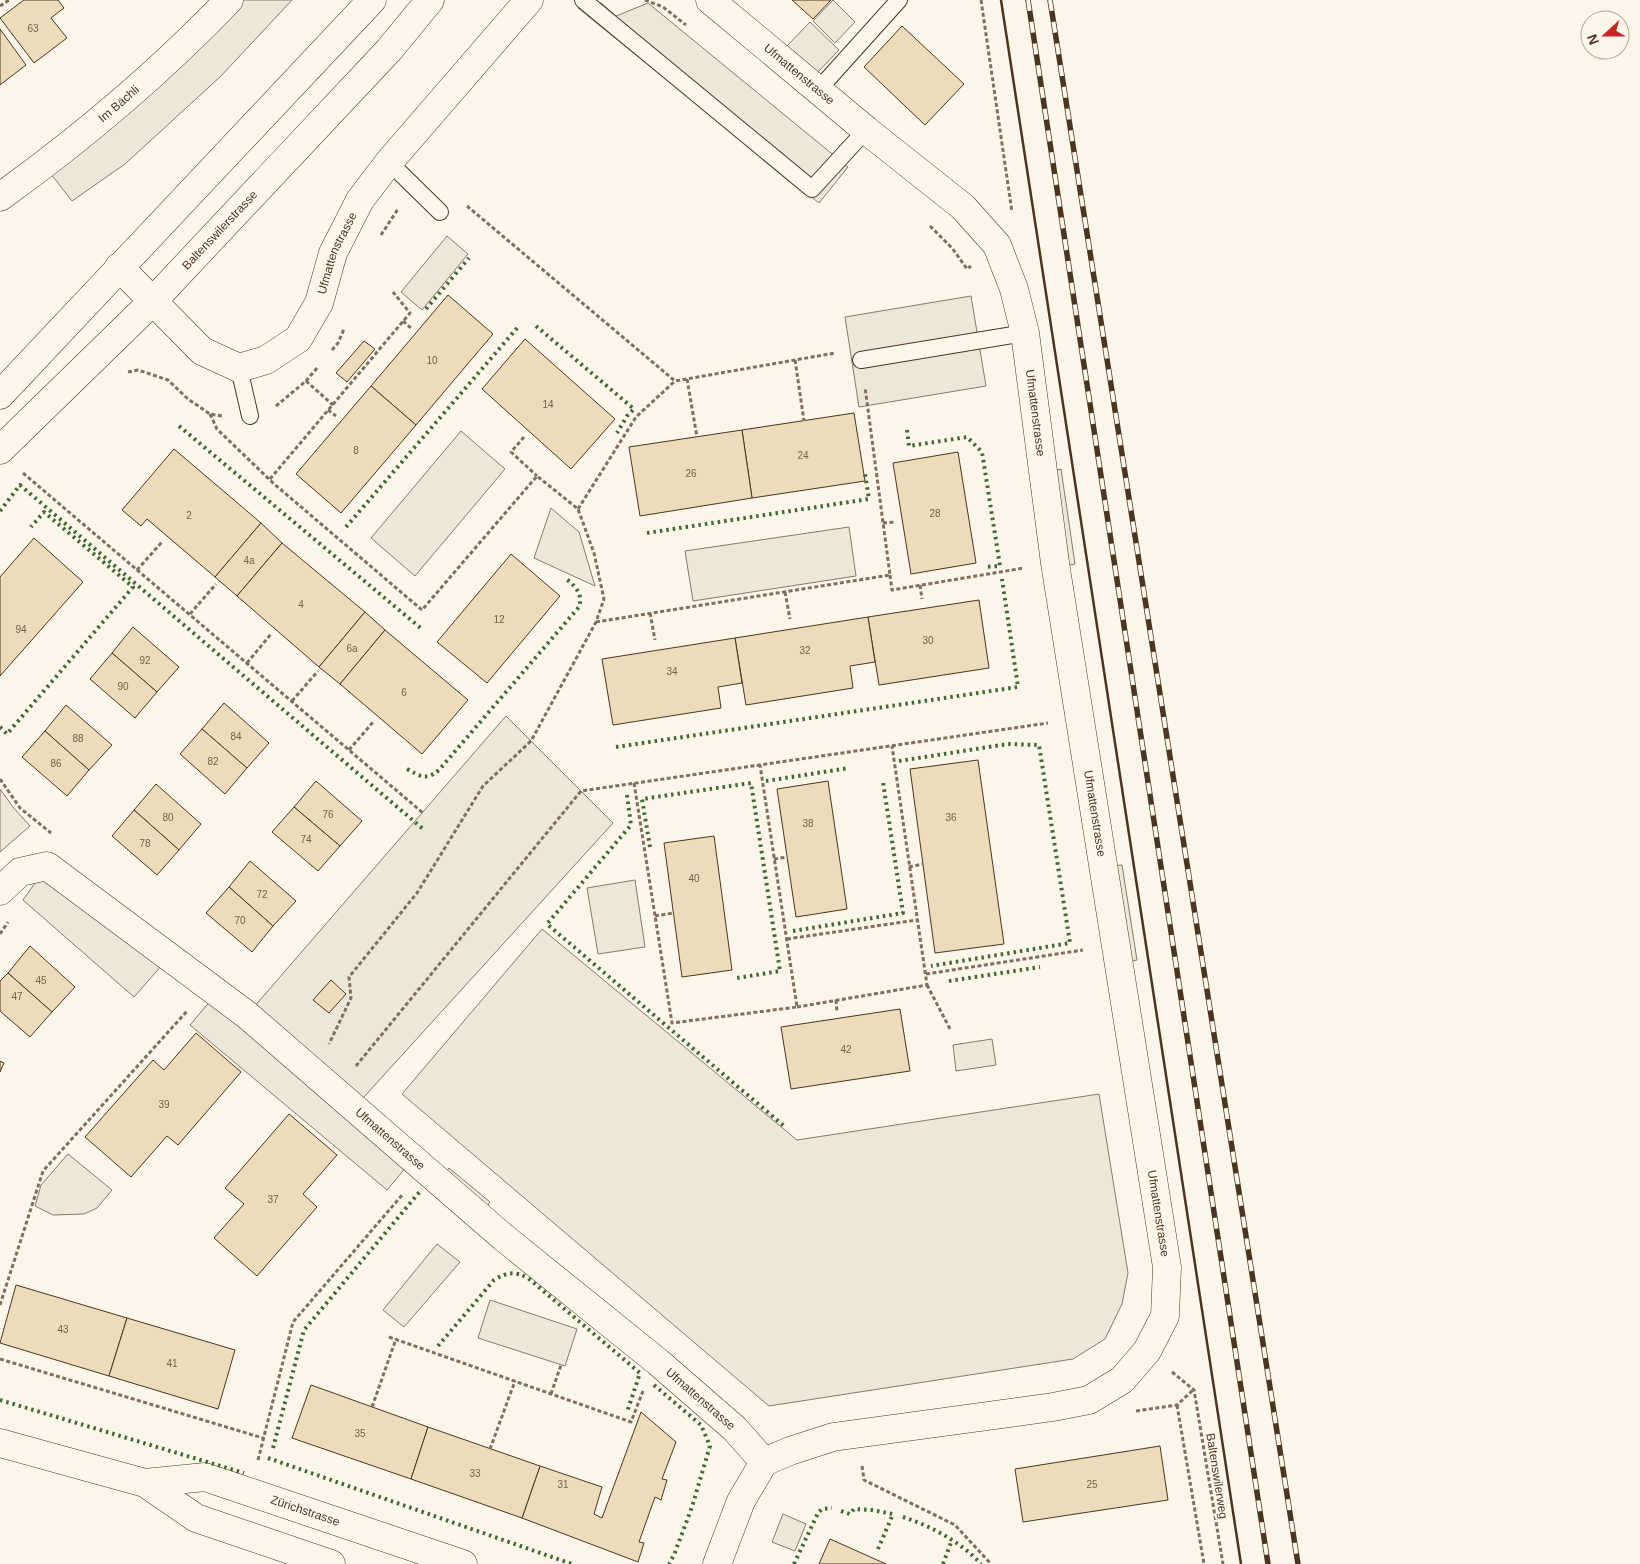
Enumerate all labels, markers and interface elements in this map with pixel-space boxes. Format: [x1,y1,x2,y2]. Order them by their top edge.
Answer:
north arrow [1580,10,1630,60]
house number: 63 [27,23,39,34]
text: N [1584,32,1602,47]
street label: Ufmattenstrasse [761,41,837,108]
street label: Im Bächli [95,82,142,125]
street label: Baltenswilerstrasse [179,187,260,272]
street label: Ufmattenstrasse [315,210,360,296]
house number: 10 [426,355,438,366]
street label: Ufmattenstrasse [1023,369,1048,457]
house number: 14 [542,399,554,410]
house number: 8 [353,445,359,456]
house number: 24 [797,450,809,461]
house number: 26 [685,468,697,479]
house number: 28 [929,508,941,519]
house number: 2 [186,510,192,521]
house number: 4a [243,555,255,566]
house number: 4 [298,599,304,610]
house number: 12 [493,614,505,625]
house number: 94 [15,624,27,635]
house number: 30 [922,635,934,646]
house number: 6a [346,643,358,654]
house number: 32 [799,645,811,656]
house number: 92 [139,655,151,666]
house number: 34 [666,666,678,677]
house number: 90 [117,681,129,692]
house number: 6 [401,687,407,698]
house number: 84 [230,731,242,742]
house number: 88 [72,733,84,744]
house number: 82 [207,756,219,767]
house number: 86 [50,758,62,769]
street label: Ufmattenstrasse [1081,769,1109,858]
house number: 76 [322,809,334,820]
house number: 80 [162,812,174,823]
house number: 36 [945,812,957,823]
house number: 38 [802,818,814,829]
house number: 74 [300,834,312,845]
house number: 78 [139,838,151,849]
house number: 40 [688,873,700,884]
house number: 72 [256,889,268,900]
house number: 70 [234,915,246,926]
house number: 45 [35,975,47,986]
house number: 47 [11,991,23,1002]
house number: 42 [840,1044,852,1055]
house number: 39 [158,1099,170,1110]
street label: Ufmattenstrasse [352,1105,428,1173]
street label: Ufmattenstrasse [1145,1169,1172,1258]
house number: 37 [267,1194,279,1205]
house number: 43 [57,1324,69,1335]
house number: 41 [166,1358,178,1369]
street label: Ufmattenstrasse [663,1365,738,1433]
house number: 35 [354,1428,366,1439]
street label: Baltenswilerweg [1203,1432,1231,1520]
house number: 33 [469,1468,481,1479]
house number: 31 [557,1479,569,1490]
house number: 25 [1086,1479,1098,1490]
street label: Zürichstrasse [269,1493,342,1529]

